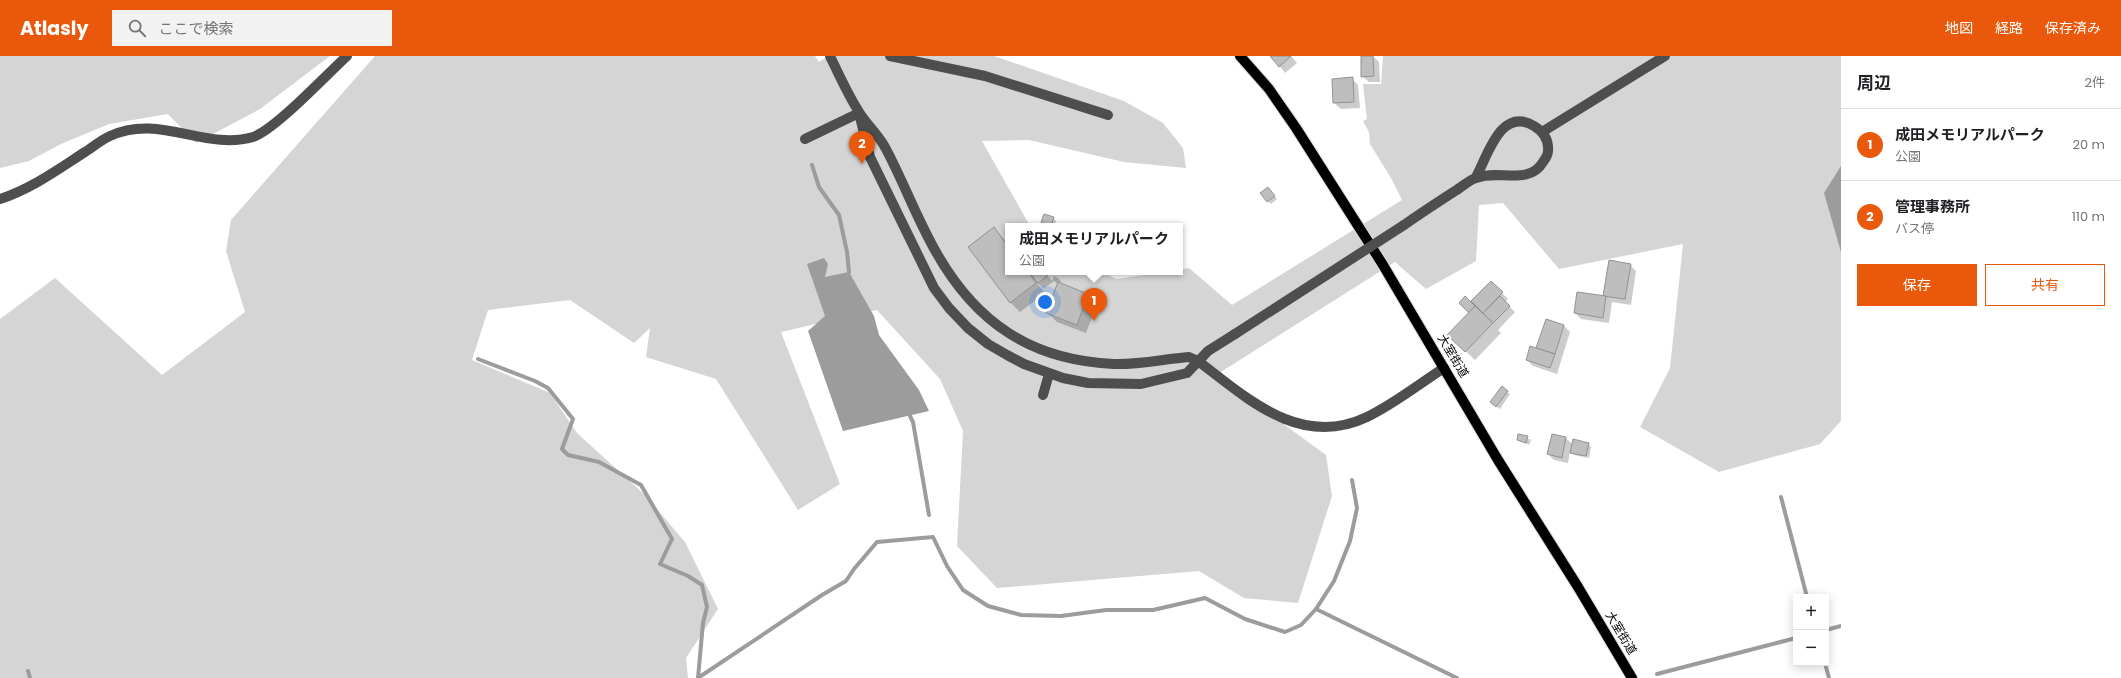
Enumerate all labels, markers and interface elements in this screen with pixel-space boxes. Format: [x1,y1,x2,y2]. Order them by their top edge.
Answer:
search box [112,10,392,46]
text: Atlasly [20,15,88,42]
icon: search [126,17,148,39]
text: ここで検索 [158,18,233,39]
text: 地図 [1945,18,1973,38]
text: 経路 [1995,18,2023,38]
text: 保存済み [2045,18,2101,38]
text: 周辺 [1857,71,1891,95]
text: 2件 [2085,73,2105,92]
text: 成田メモリアルパーク [1895,124,2045,145]
pin: 2 [849,131,875,164]
text: 1 [1868,135,1872,154]
text: 20 m [2072,135,2105,154]
text: 公園 [1895,147,1921,166]
text: 管理事務所 [1895,196,1970,217]
text: 2 [1866,207,1874,226]
text: 110 m [2072,207,2105,226]
text: バス停 [1895,219,1934,238]
popup [1005,223,1183,275]
text: 成田メモリアルパーク [1019,228,1169,249]
text: 公園 [1019,251,1045,270]
button: 保存 [1857,264,1977,306]
button: 共有 [1985,264,2105,306]
pin: 1 [1081,288,1107,321]
your location [1035,292,1055,312]
street label: 大室街道 [1434,331,1473,381]
map controls [1793,594,1829,666]
button: + [1793,594,1829,630]
street label: 大室街道 [1602,608,1641,658]
button: − [1793,630,1829,666]

